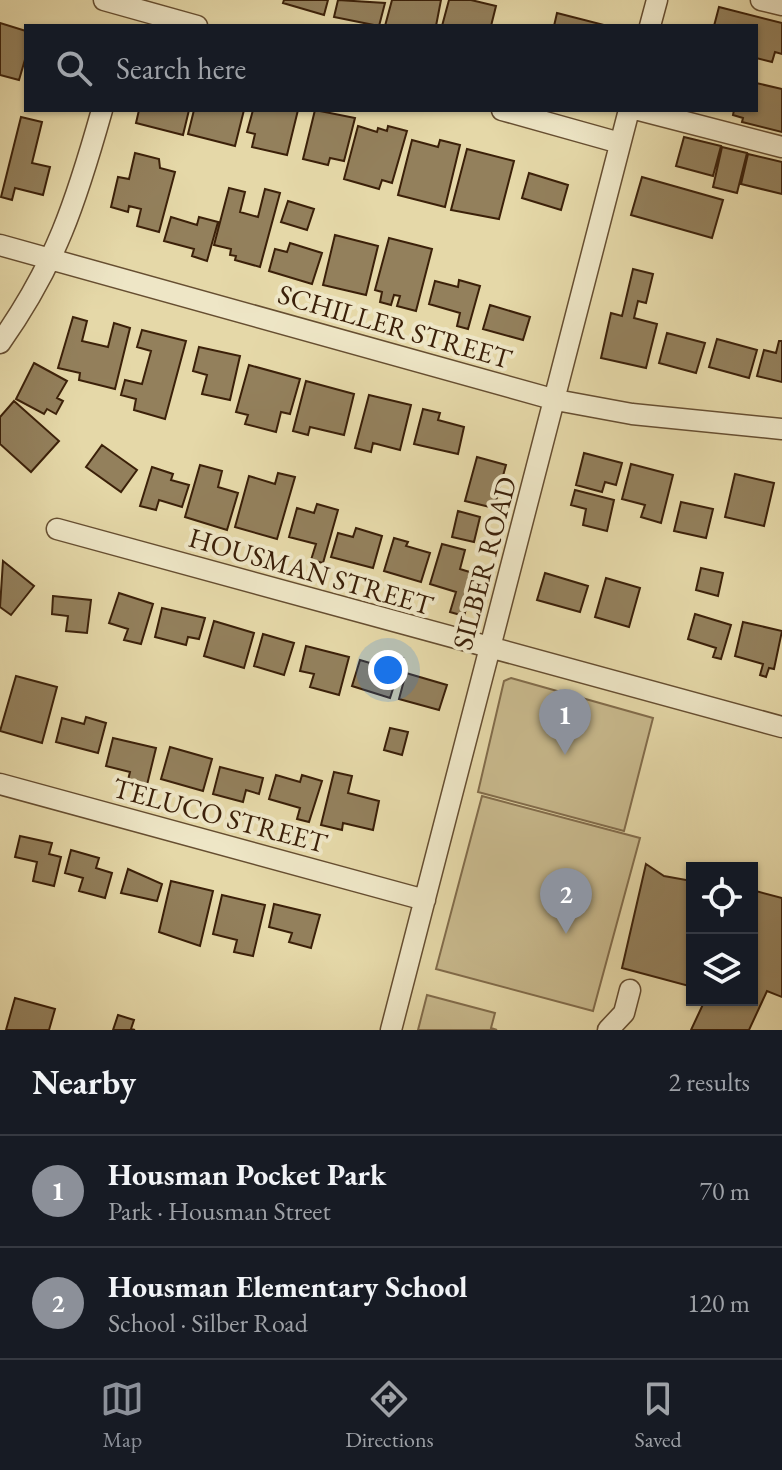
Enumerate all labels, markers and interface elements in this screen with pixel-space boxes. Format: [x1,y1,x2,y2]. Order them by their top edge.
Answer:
search box [24,24,758,112]
icon: search [52,46,96,90]
text: Search here [116,49,246,88]
street label: SCHILLER STREET [274,275,516,377]
street label: SILBER ROAD [444,473,524,653]
street label: HOUSMAN STREET [185,519,437,623]
your location [368,650,408,690]
pin: 1 [539,689,591,755]
street label: TELUCO STREET [109,769,331,861]
map controls [686,862,758,1006]
button: locate [686,862,758,934]
pin: 2 [540,868,592,934]
button: layers [686,934,758,1006]
text: Nearby [32,1060,136,1104]
text: 2 results [669,1065,750,1099]
text: Housman Pocket Park [108,1155,386,1194]
text: 1 [51,1174,65,1208]
text: 70 m [700,1174,750,1208]
text: Park · Housman Street [108,1194,331,1228]
text: Housman Elementary School [108,1267,468,1306]
text: 2 [51,1286,65,1320]
text: 120 m [687,1286,750,1320]
text: School · Silber Road [108,1306,308,1340]
tab: Map [100,1377,144,1454]
tab: Directions [345,1377,434,1454]
tab: Saved [634,1377,682,1454]

